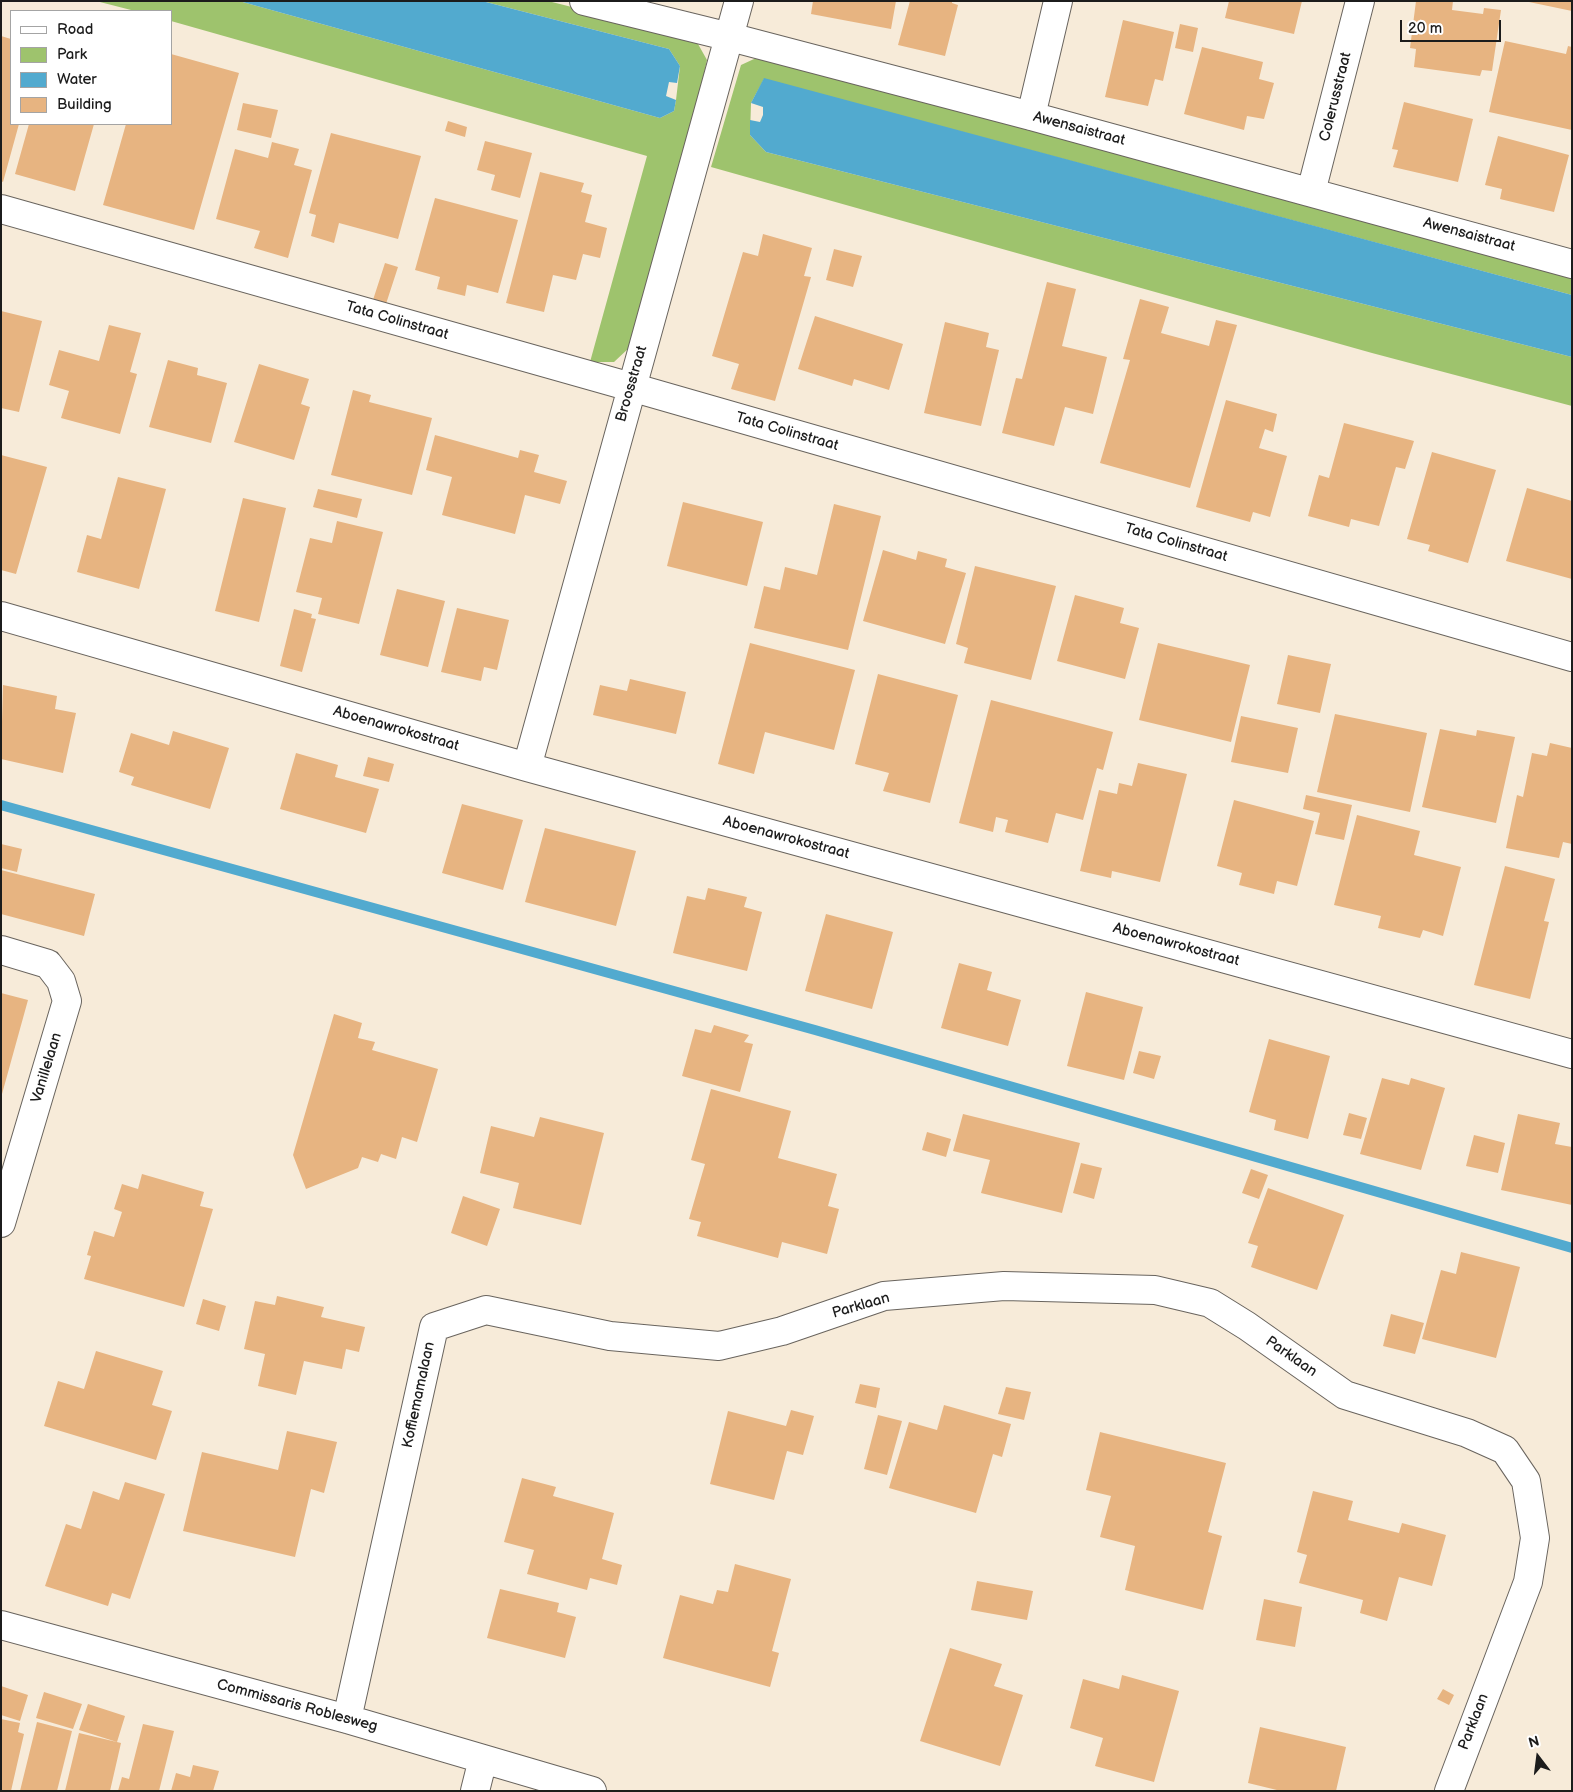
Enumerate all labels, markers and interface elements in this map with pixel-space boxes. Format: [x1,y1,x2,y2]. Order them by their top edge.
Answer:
legend [10,10,172,125]
scale bar [1403,10,1504,42]
text: 20 m [1408,19,1442,38]
text: Road [57,20,93,39]
text: Park [57,45,87,64]
street label: Colerusstraat [1316,51,1356,143]
text: Water [57,70,97,89]
text: Building [57,95,112,114]
street label: Awensaistraat [1031,108,1127,150]
street label: Awensaistraat [1421,214,1517,256]
street label: Tata Colinstraat [344,298,450,344]
street label: Broosstraat [613,344,651,424]
street label: Tata Colinstraat [734,409,840,455]
street label: Tata Colinstraat [1123,520,1229,566]
street label: Aboenawrokostraat [331,702,461,756]
street label: Aboenawrokostraat [721,812,851,864]
street label: Aboenawrokostraat [1111,919,1241,971]
street label: Vanillelaan [28,1031,66,1105]
street label: Parklaan [830,1289,892,1323]
street label: Parklaan [1262,1333,1320,1381]
street label: Koffiemamalaan [399,1340,439,1450]
street label: Commissaris Roblesweg [215,1676,379,1736]
street label: Parklaan [1455,1691,1493,1753]
north arrow [1513,1732,1563,1782]
text: N [1527,1732,1541,1752]

